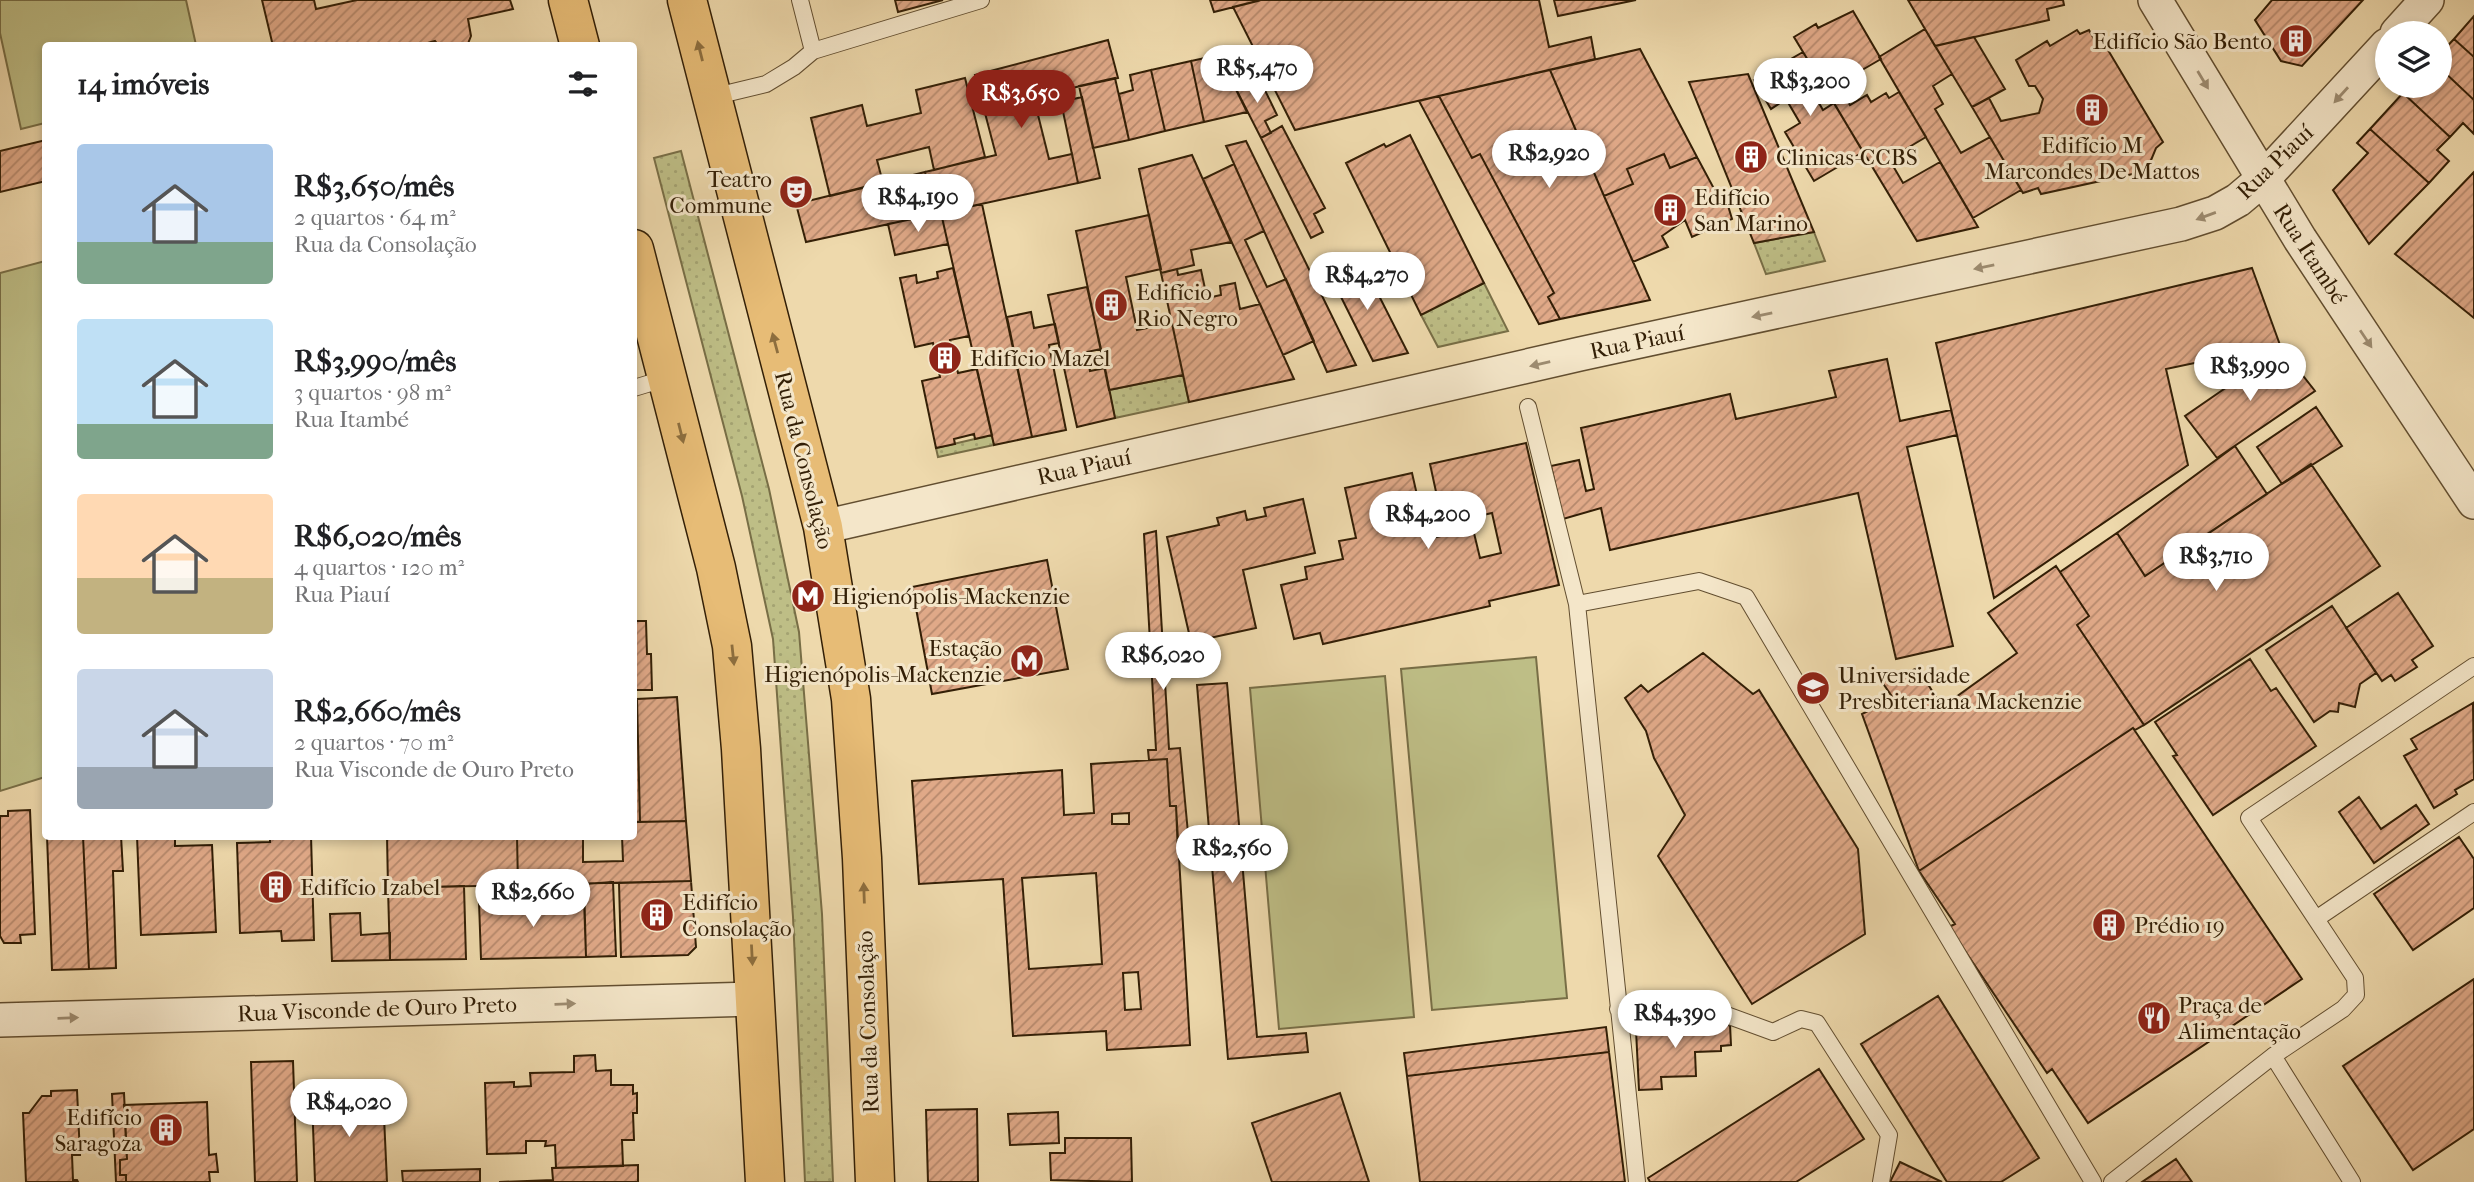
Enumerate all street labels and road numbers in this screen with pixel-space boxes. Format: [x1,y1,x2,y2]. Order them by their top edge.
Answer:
street label: Rua Piauí [2231,119,2319,205]
street label: Rua Itambé [2267,198,2353,310]
street label: Rua Piauí [1587,319,1687,365]
street label: Rua da Consolação [769,368,839,552]
street label: Rua Piauí [1034,443,1134,491]
street label: Rua da Consolação [851,930,885,1114]
street label: Rua Visconde de Ouro Preto [237,991,517,1027]

